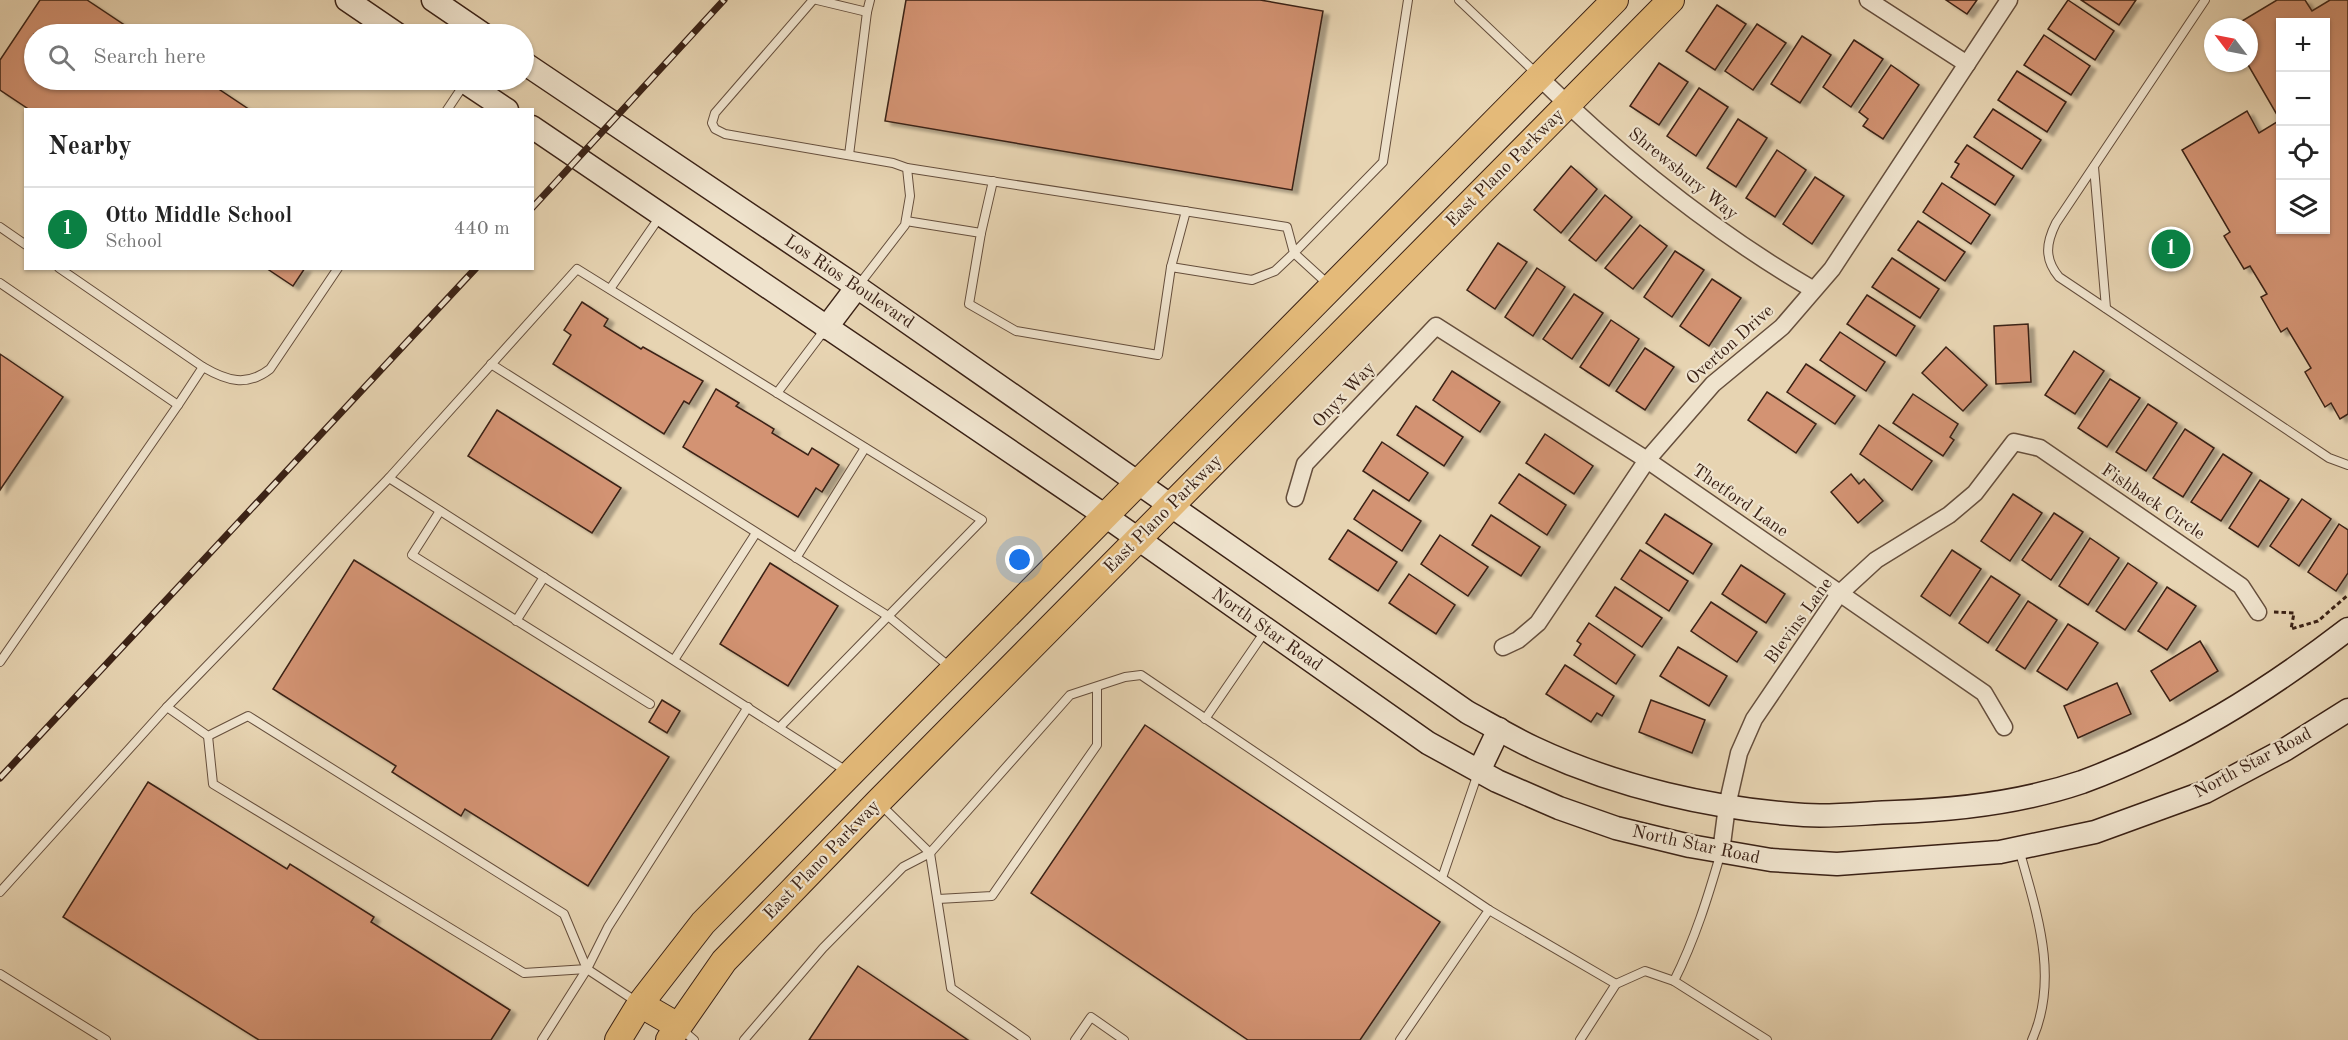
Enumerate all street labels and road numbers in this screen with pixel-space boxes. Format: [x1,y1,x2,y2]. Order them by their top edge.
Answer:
street label: East Plano Parkway [1443,105,1568,230]
street label: Shrewsbury Way [1625,124,1742,224]
street label: Los Rios Boulevard [781,232,917,332]
street label: Overton Drive [1683,301,1777,389]
street label: Onyx Way [1309,358,1379,431]
street label: East Plano Parkway [1101,451,1226,576]
street label: Thetford Lane [1689,461,1791,541]
street label: Fishback Circle [2098,461,2208,543]
street label: Blevins Lane [1762,575,1836,667]
street label: North Star Road [1209,585,1325,675]
street label: North Star Road [2191,724,2315,802]
street label: East Plano Parkway [760,796,884,923]
street label: North Star Road [1630,823,1762,867]

